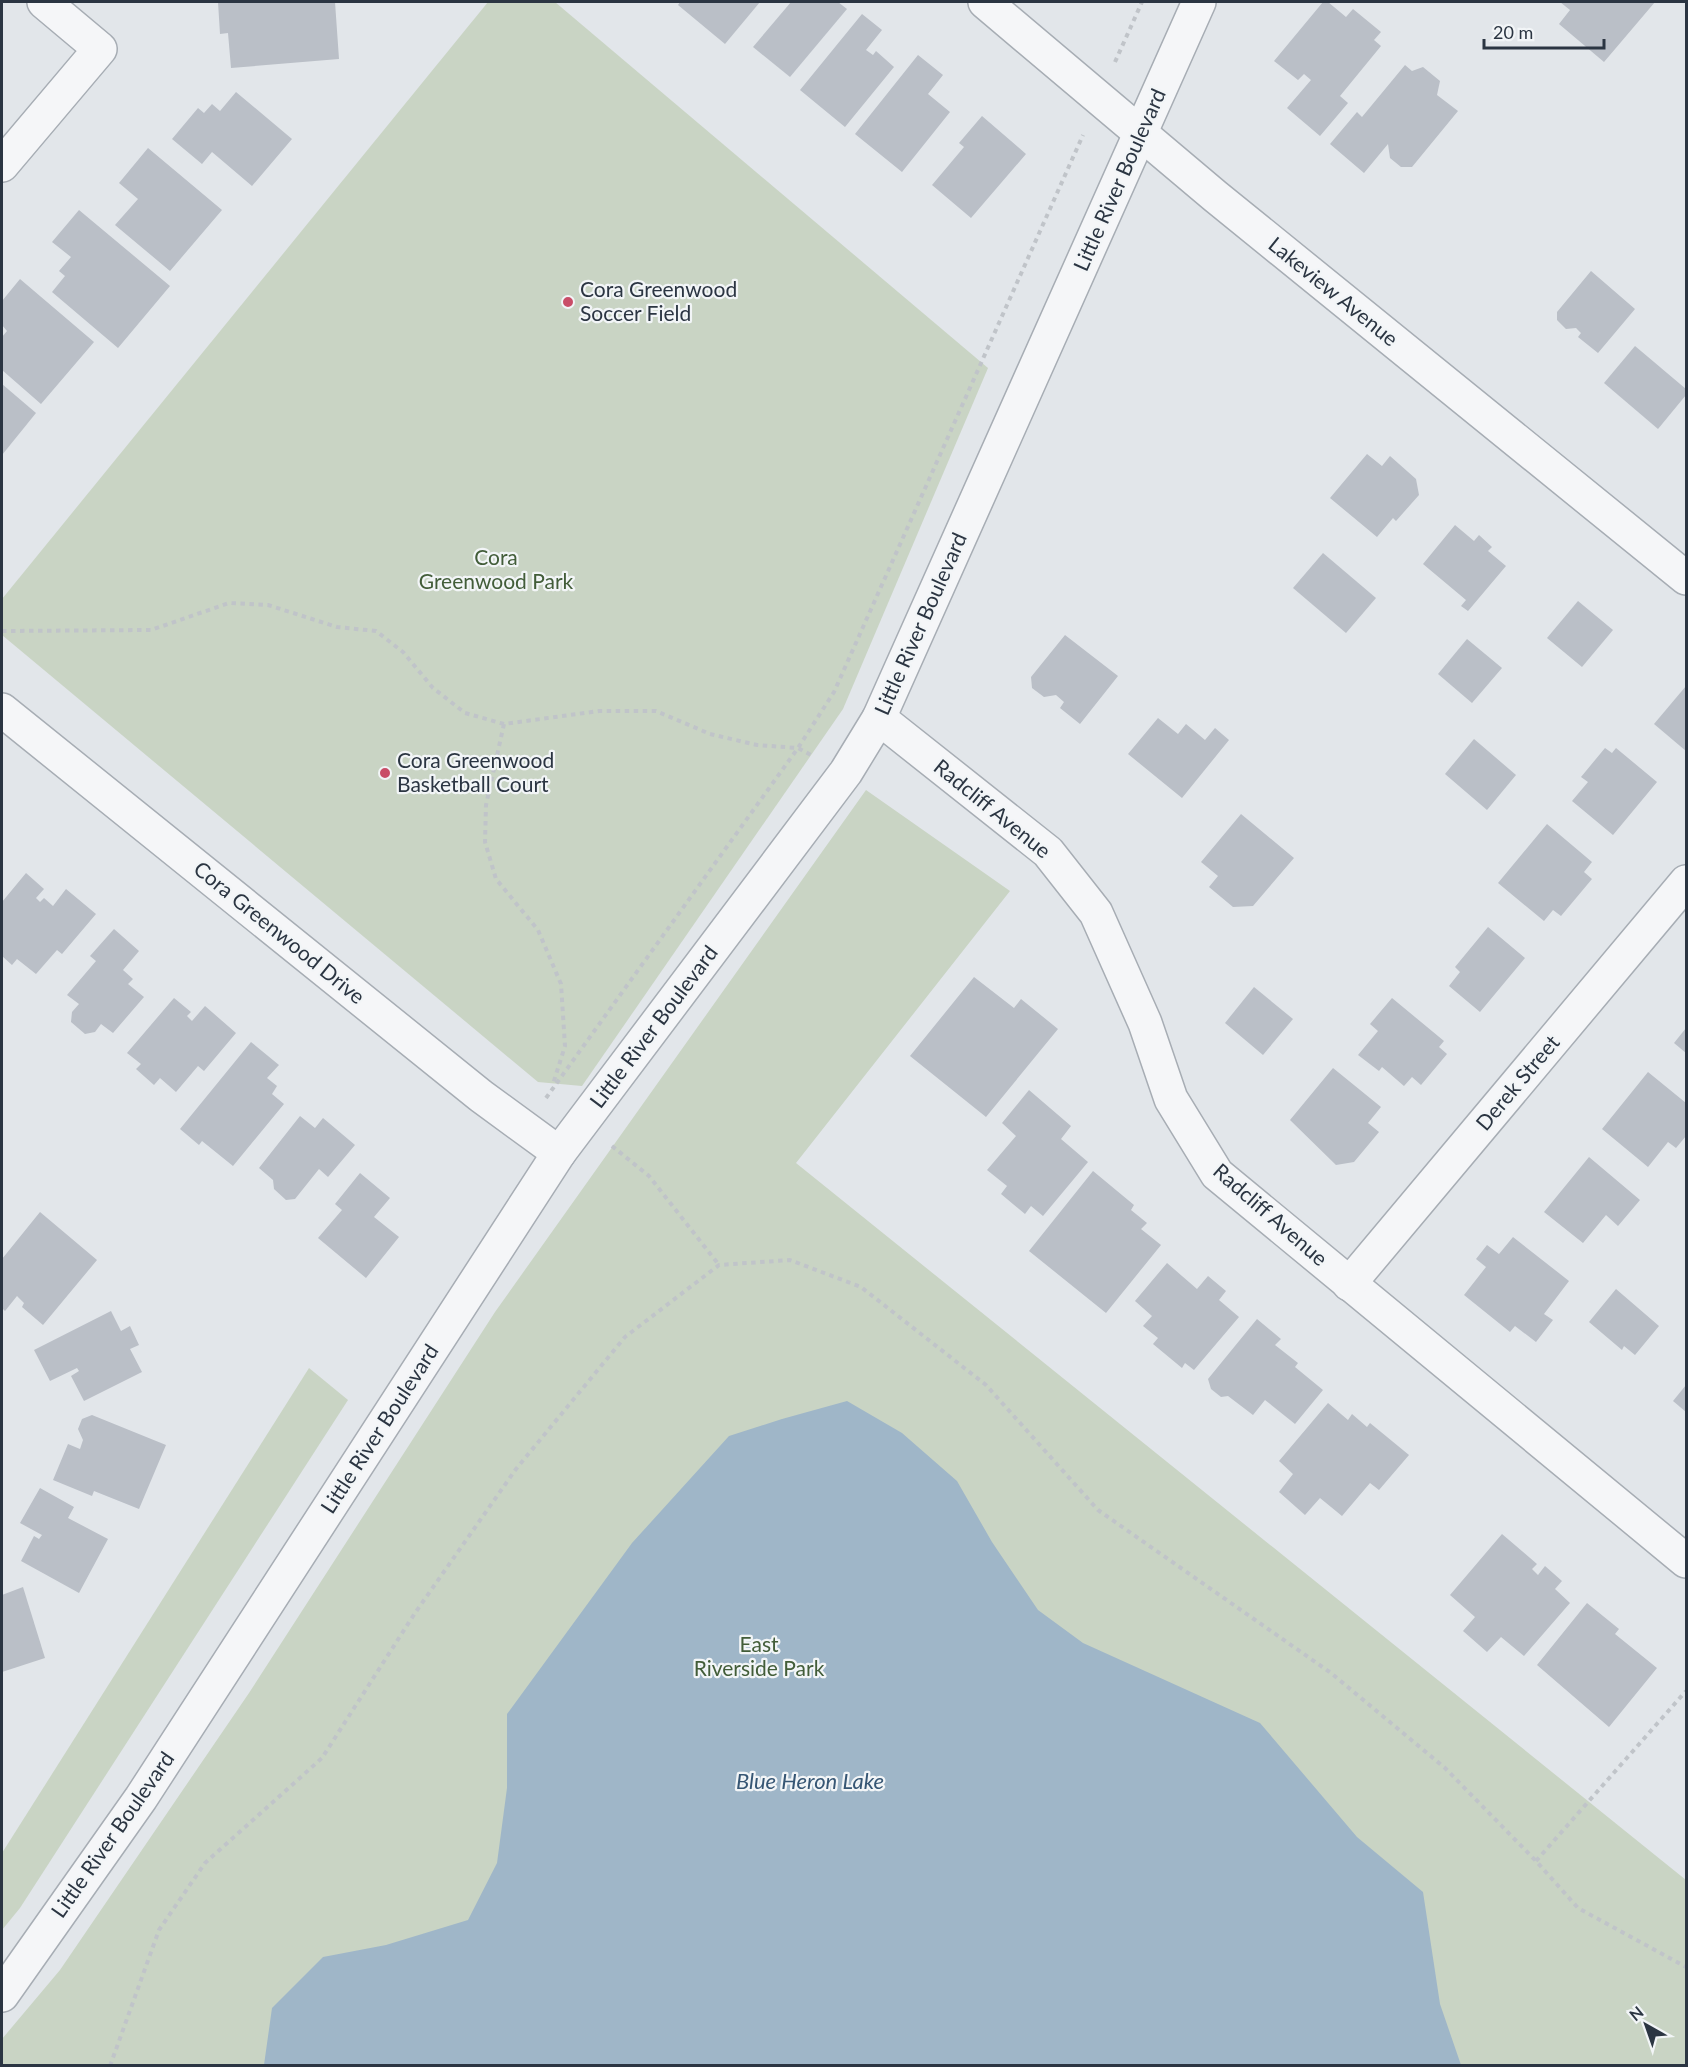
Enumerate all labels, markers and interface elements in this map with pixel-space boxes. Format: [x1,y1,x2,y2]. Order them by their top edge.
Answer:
scale bar [1484,12,1604,50]
text: 20 m [1493,21,1533,43]
street label: Little River Boulevard [1067,84,1170,274]
street label: Lakeview Avenue [1264,231,1404,351]
place label: Cora Greenwood Soccer Field [580,276,737,325]
marker: Cora Greenwood Soccer Field [561,295,575,309]
street label: Little River Boulevard [868,528,971,718]
park label: Cora Greenwood Park [419,544,574,593]
place label: Cora Greenwood Basketball Court [397,747,554,796]
street label: Radcliff Avenue [930,753,1056,863]
marker: Cora Greenwood Basketball Court [378,766,392,780]
street label: Cora Greenwood Drive [189,855,370,1008]
street label: Little River Boulevard [584,940,722,1112]
street label: Derek Street [1470,1029,1564,1135]
street label: Radcliff Avenue [1209,1158,1333,1270]
street label: Little River Boulevard [315,1339,443,1517]
park label: East Riverside Park [694,1631,825,1680]
street label: Little River Boulevard [45,1746,178,1922]
water label: Blue Heron Lake [736,1767,884,1794]
north arrow [1616,1995,1676,2055]
text: N [1625,2002,1647,2024]

